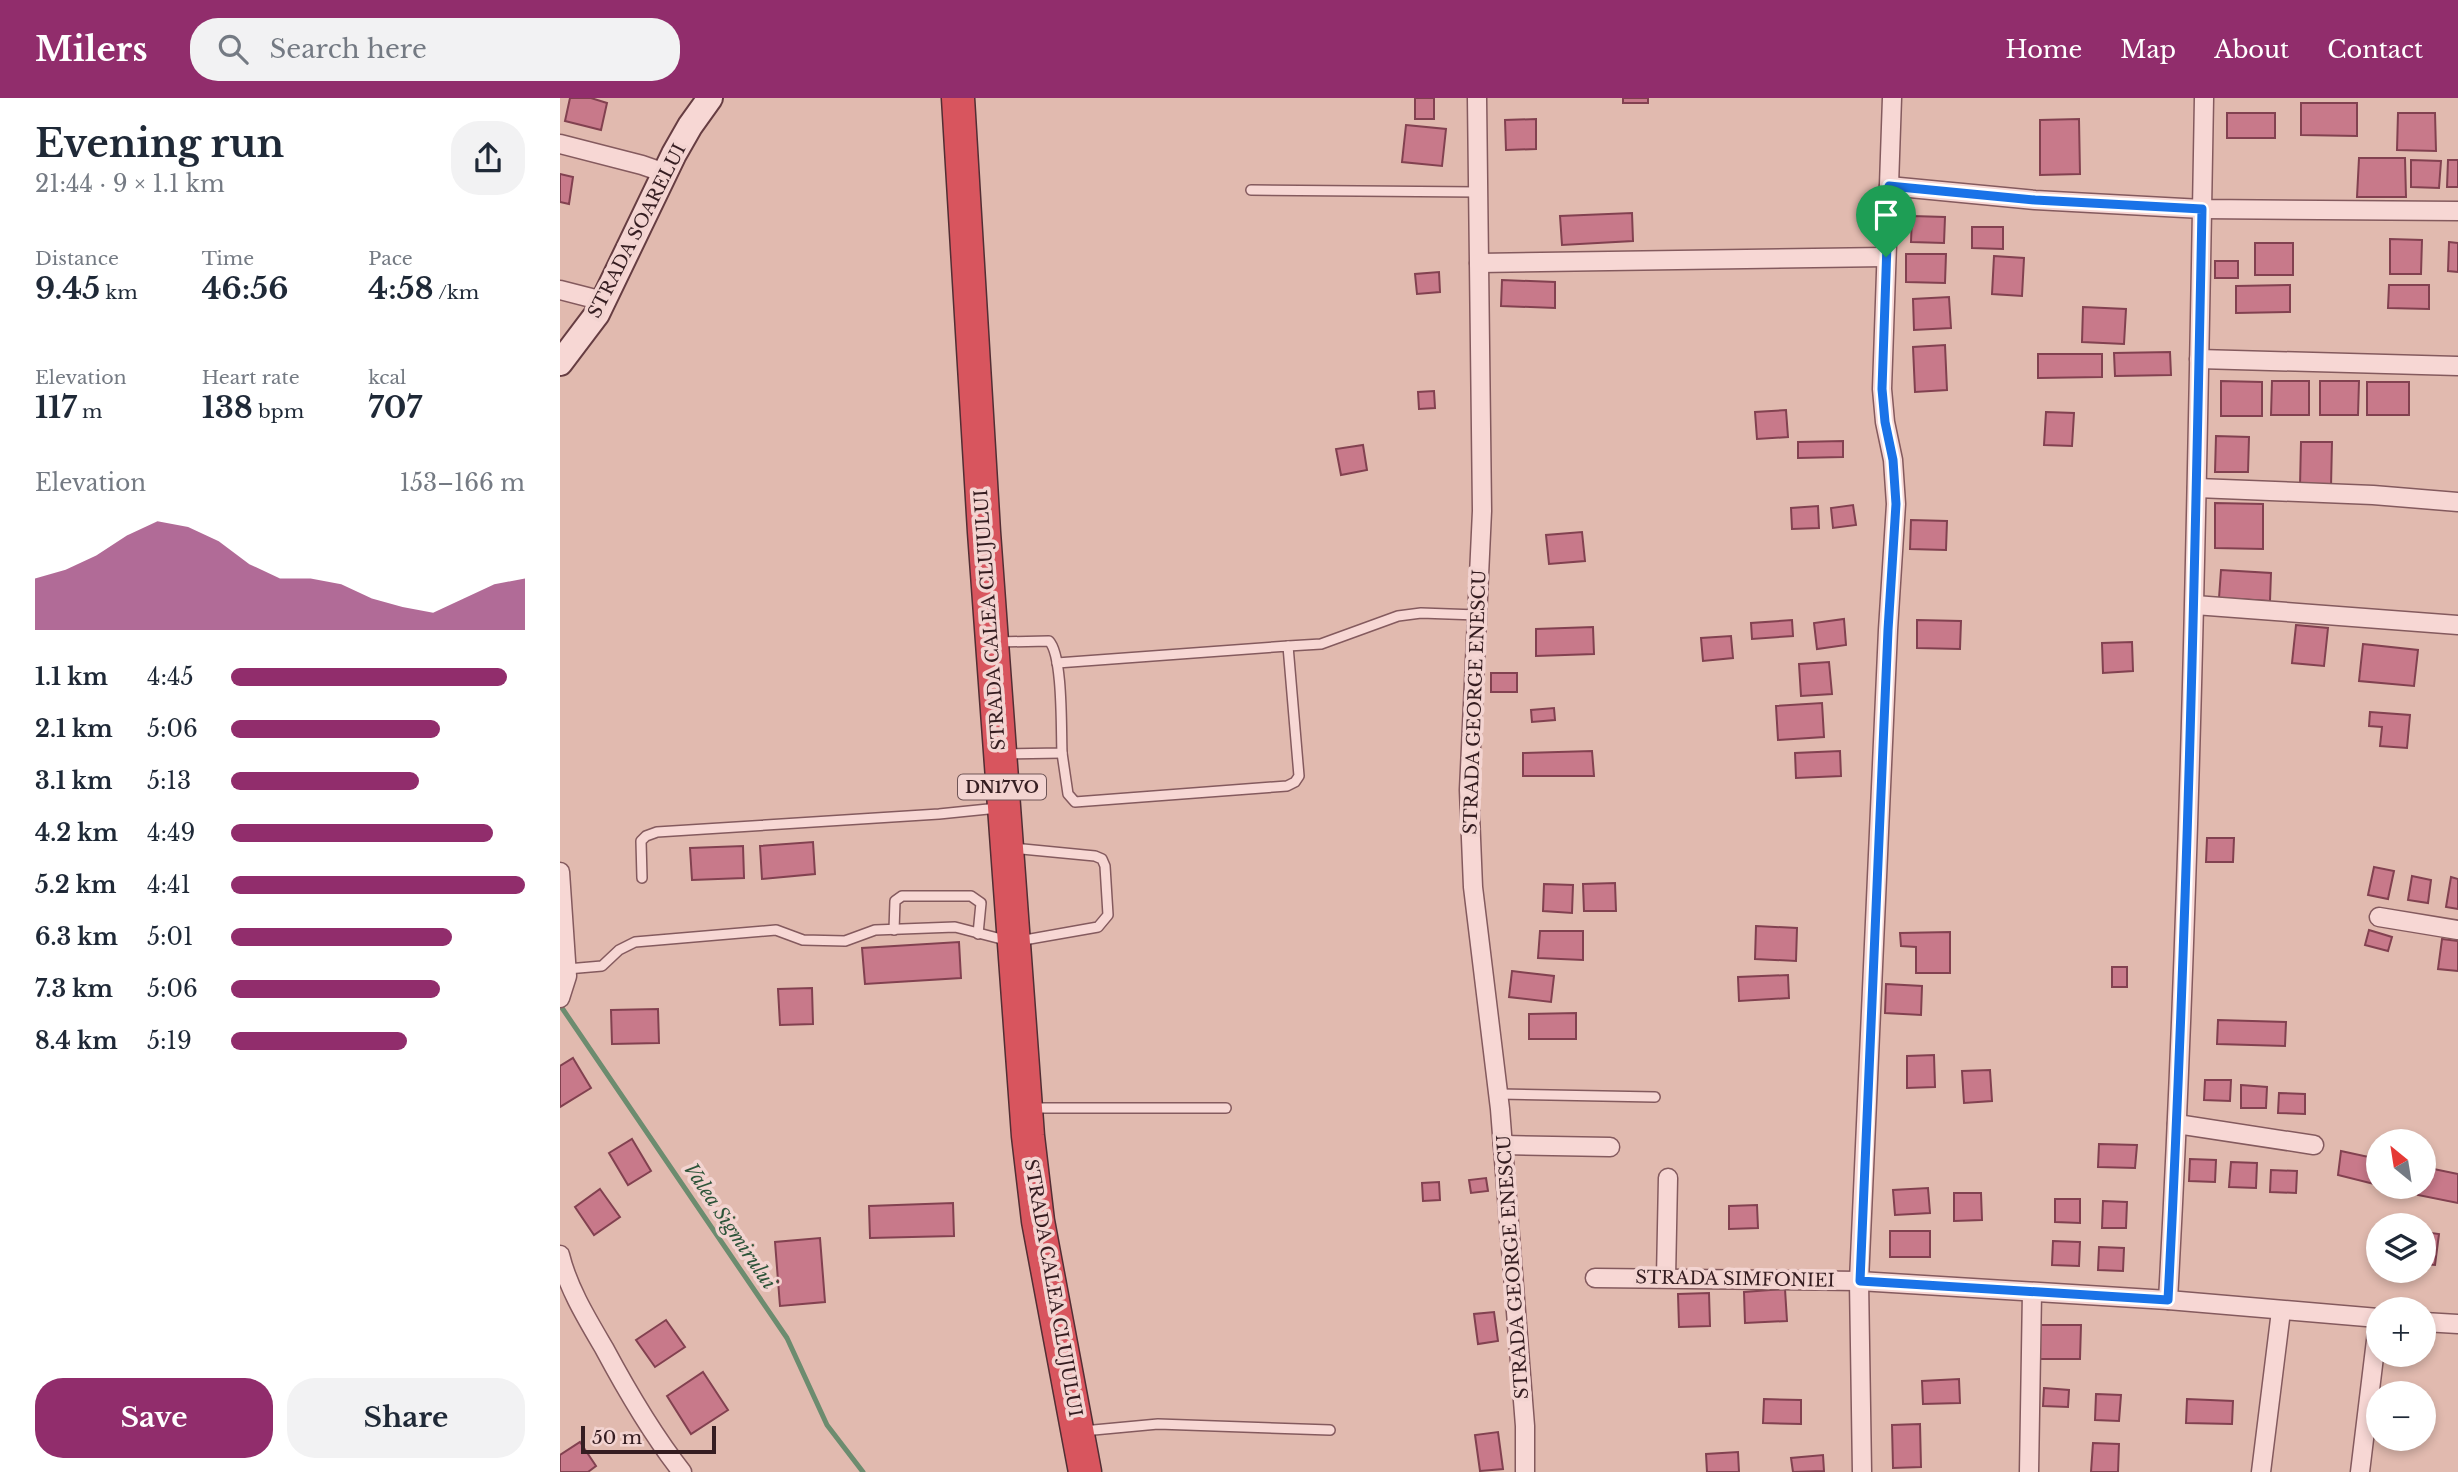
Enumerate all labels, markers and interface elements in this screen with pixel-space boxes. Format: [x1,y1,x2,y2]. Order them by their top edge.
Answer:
search box [190,18,680,81]
text: Milers [35,29,148,70]
icon: search [214,30,252,68]
text: Search here [270,33,427,65]
text: Home [2006,35,2082,64]
text: Map [2120,35,2176,64]
text: About [2214,35,2289,64]
text: Contact [2327,35,2423,64]
text: Evening run [35,120,284,167]
button: share [451,121,525,195]
street label: STRADA SOARELUI [583,140,691,322]
text: 21:44 · 9 × 1.1 km [35,170,225,198]
pin [1856,185,1916,257]
icon: arrive [1867,196,1905,234]
text: Distance [35,247,119,270]
text: Time [202,247,254,270]
text: Pace [368,247,413,270]
text: 9.45 [35,270,100,307]
text: 46:56 [202,270,288,307]
text: 4:58 [368,270,434,307]
text: km [100,281,138,304]
text: /km [434,281,479,304]
text: Elevation [35,366,127,389]
text: Heart rate [202,366,300,389]
text: kcal [368,366,406,389]
text: 117 [35,389,77,426]
text: 138 [202,389,253,426]
text: 707 [368,389,422,426]
text: m [77,400,102,423]
text: bpm [253,400,304,423]
text: Elevation [35,469,146,497]
text: 153–166 m [400,469,525,497]
street label: STRADA CALEA CLUJULUI [970,489,1010,751]
street label: STRADA GEORGE ENESCU [1459,569,1491,835]
text: 1.1 km [35,663,108,691]
text: 4:45 [147,663,194,691]
text: 2.1 km [35,715,113,743]
text: 5:06 [147,715,198,743]
text: 3.1 km [35,767,113,795]
text: 5:13 [147,767,191,795]
road number: DN17VO [958,774,1046,800]
text: 4.2 km [35,819,118,847]
text: 4:49 [147,819,195,847]
text: 5.2 km [35,871,116,899]
text: 4:41 [147,871,191,899]
text: 6.3 km [35,923,118,951]
text: 5:01 [147,923,193,951]
text: 7.3 km [35,975,113,1003]
text: 5:06 [147,975,198,1003]
text: 8.4 km [35,1027,118,1055]
text: 5:19 [147,1027,192,1055]
north arrow [2366,1129,2436,1199]
map controls [2366,1129,2436,1451]
street label: STRADA GEORGE ENESCU [1493,1134,1533,1400]
street label: STRADA CALEA CLUJULUI [1019,1157,1087,1419]
water label: Valea Sigmirului [679,1158,781,1294]
button: layers [2366,1213,2436,1283]
street label: STRADA SIMFONIEI [1635,1266,1835,1292]
button: + [2366,1297,2436,1367]
button: Save [35,1378,273,1458]
button: Share [287,1378,525,1458]
button: − [2366,1381,2436,1451]
scale bar [581,1423,716,1455]
text: 50 m [592,1426,642,1449]

